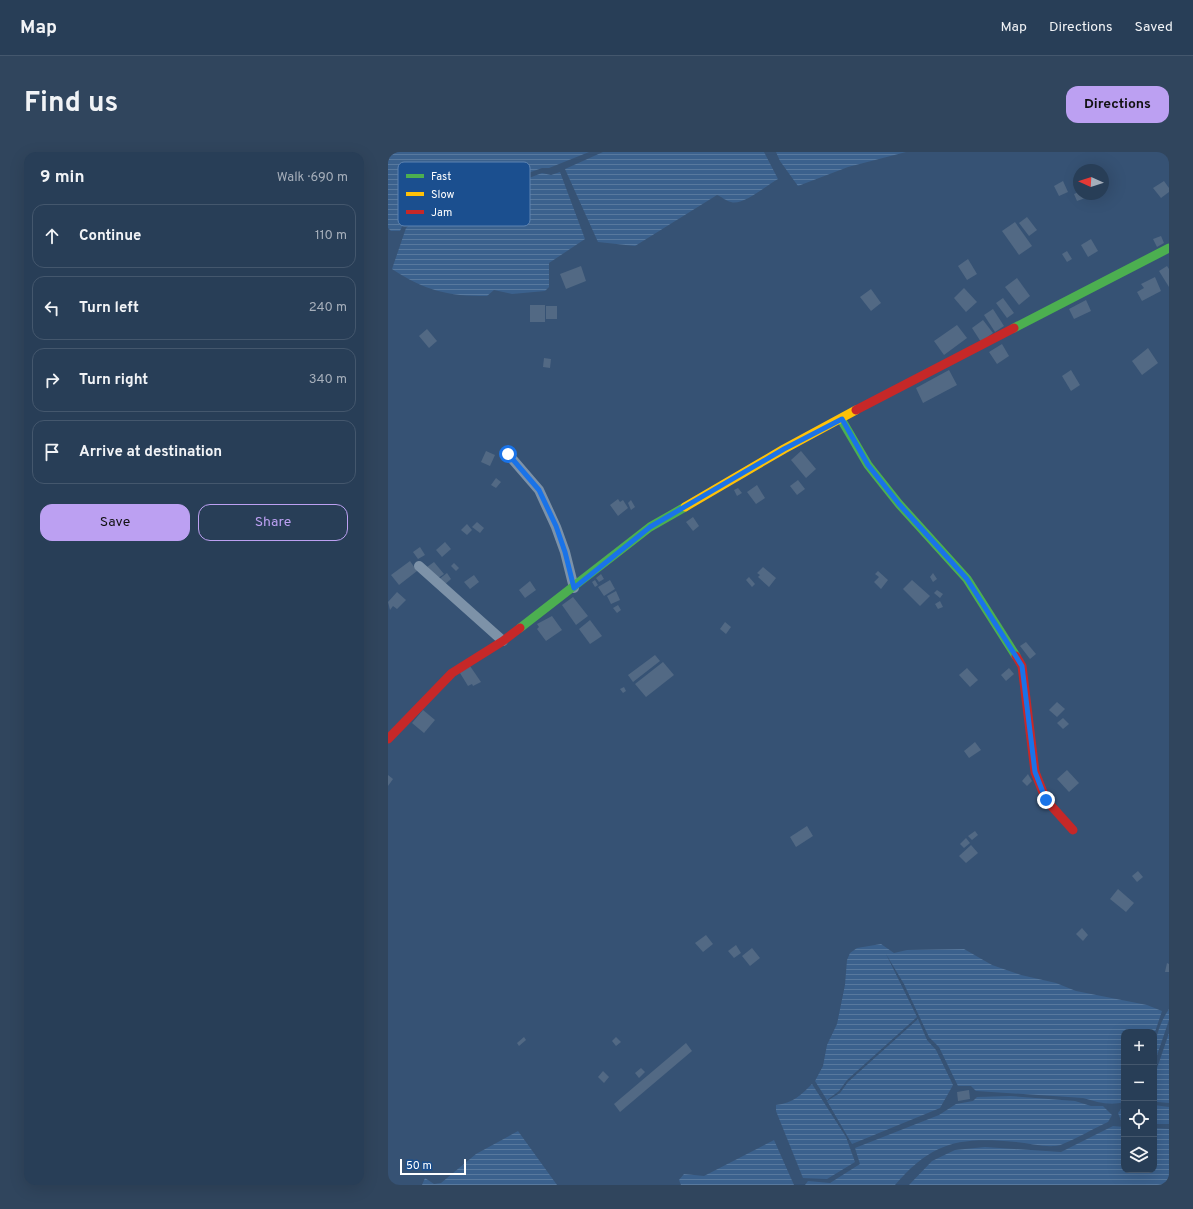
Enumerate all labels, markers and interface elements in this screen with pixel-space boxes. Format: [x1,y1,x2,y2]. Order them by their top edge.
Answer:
text: Map [20,16,57,40]
text: Map [1001,19,1027,36]
text: Directions [1049,19,1113,36]
text: Saved [1135,19,1173,36]
text: Find us [24,86,118,122]
button: Directions [1066,86,1169,123]
legend [398,162,530,226]
north arrow [1073,164,1109,200]
text: 9 min [40,167,84,189]
text: Walk · 690 m [277,170,348,186]
text: Fast [431,170,451,184]
text: Slow [431,188,454,202]
text: Jam [431,206,452,220]
icon: ahead [41,225,63,247]
text: Continue [79,227,141,246]
text: 110 m [315,228,347,244]
icon: left [41,297,63,319]
text: Turn left [79,299,139,318]
text: 240 m [309,300,347,316]
icon: right [41,369,63,391]
text: Turn right [79,371,148,390]
text: 340 m [309,372,347,388]
icon: arrive [41,441,63,463]
text: Arrive at destination [79,443,222,462]
route start [499,445,517,463]
button: Save [40,504,190,541]
button: Share [198,504,348,541]
route end [1037,791,1055,809]
map controls [1121,1029,1157,1173]
button: + [1121,1029,1157,1065]
button: − [1121,1065,1157,1101]
button: locate [1121,1101,1157,1137]
button: layers [1121,1137,1157,1173]
scale bar [400,1157,466,1176]
text: 50 m [406,1159,432,1173]

